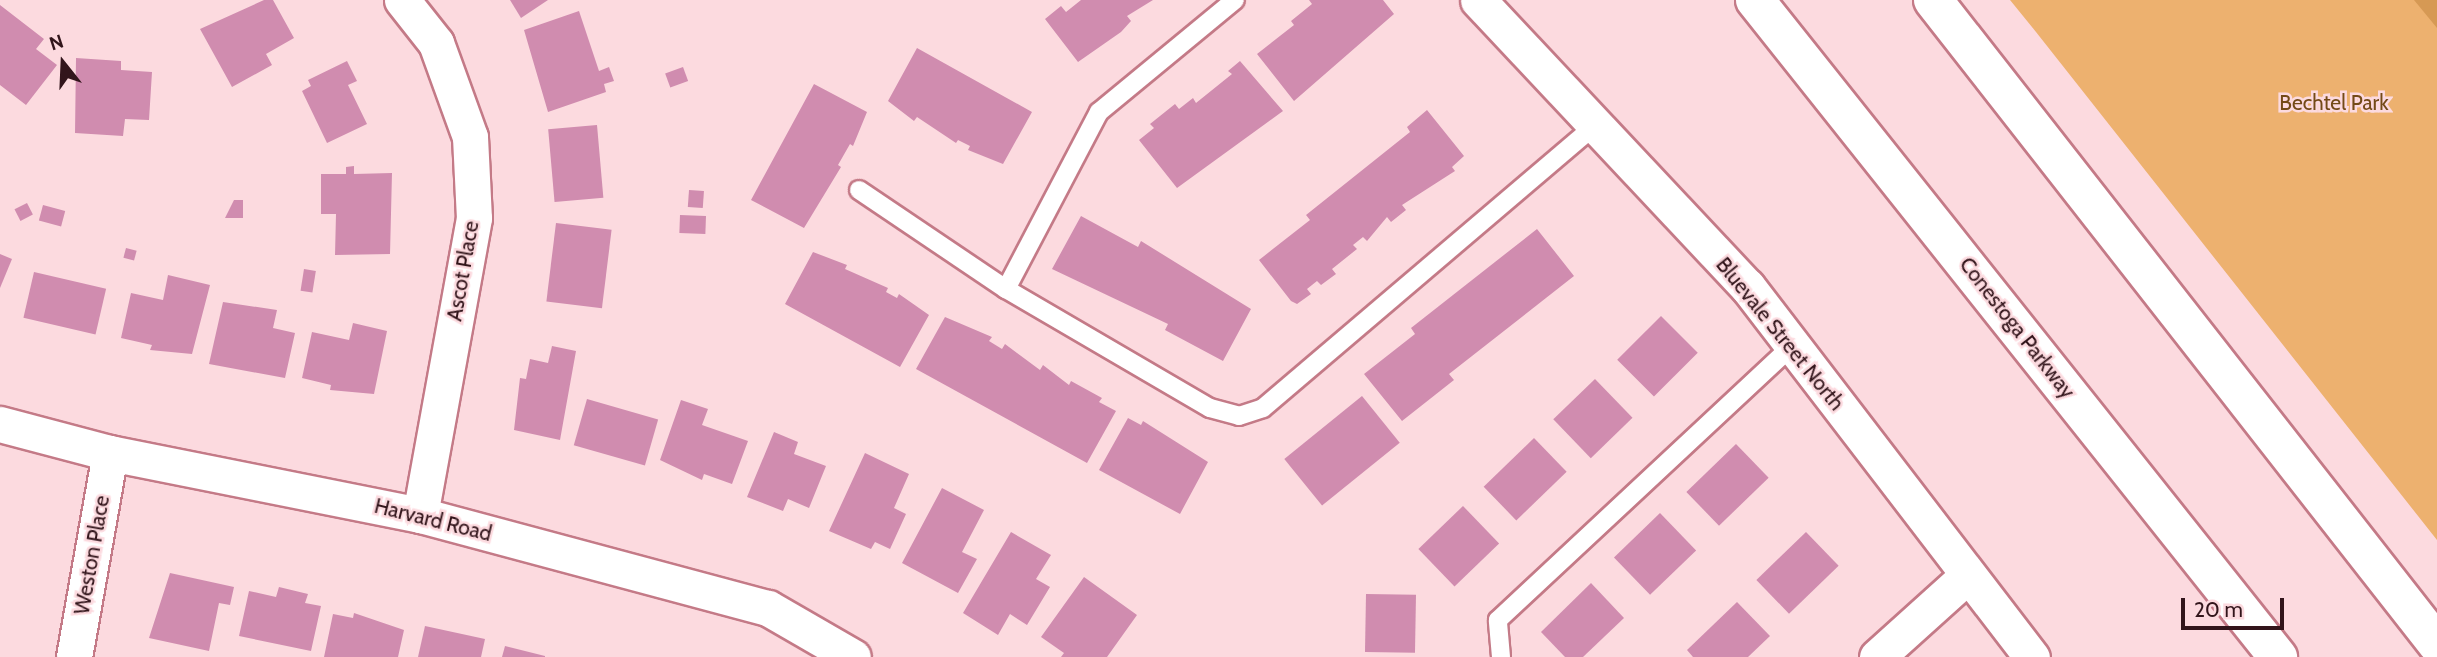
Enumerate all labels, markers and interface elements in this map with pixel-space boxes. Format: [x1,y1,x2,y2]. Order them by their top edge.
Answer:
north arrow [28,28,98,98]
text: N [46,30,66,56]
park label: Bechtel Park [2279,90,2389,116]
street label: Ascot Place [442,219,484,323]
street label: Bluevale Street North [1711,252,1849,416]
street label: Conestoga Parkway [1954,252,2080,404]
street label: Weston Place [69,493,115,617]
street label: Harvard Road [372,493,494,547]
scale bar [2185,584,2288,628]
text: 20 m [2194,597,2243,622]

